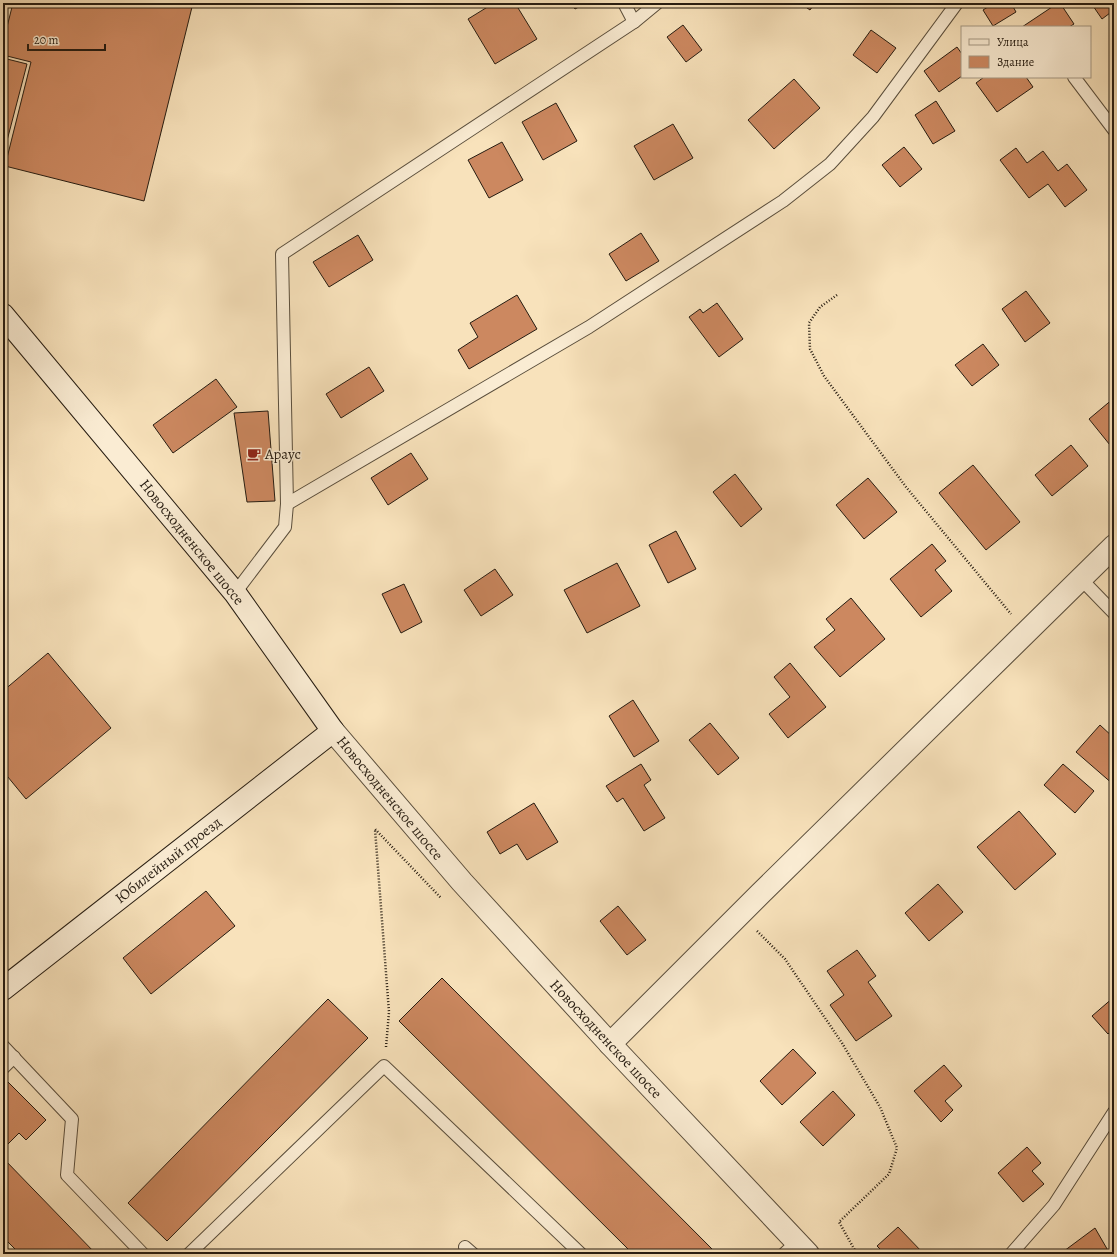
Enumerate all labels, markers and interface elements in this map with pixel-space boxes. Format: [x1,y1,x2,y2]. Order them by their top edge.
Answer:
scale bar [28,26,105,52]
legend [961,26,1091,78]
text: 20 m [34,32,58,48]
text: Улица [997,34,1029,50]
text: Здание [997,54,1034,70]
place label: Араус [264,444,301,464]
cafe icon: Араус [246,446,262,462]
street label: Новосходненское шоссе [135,475,249,609]
street label: Новосходненское шоссе [332,732,448,864]
street label: Юбилейный проезд [111,812,225,908]
street label: Новосходненское шоссе [545,975,667,1103]

